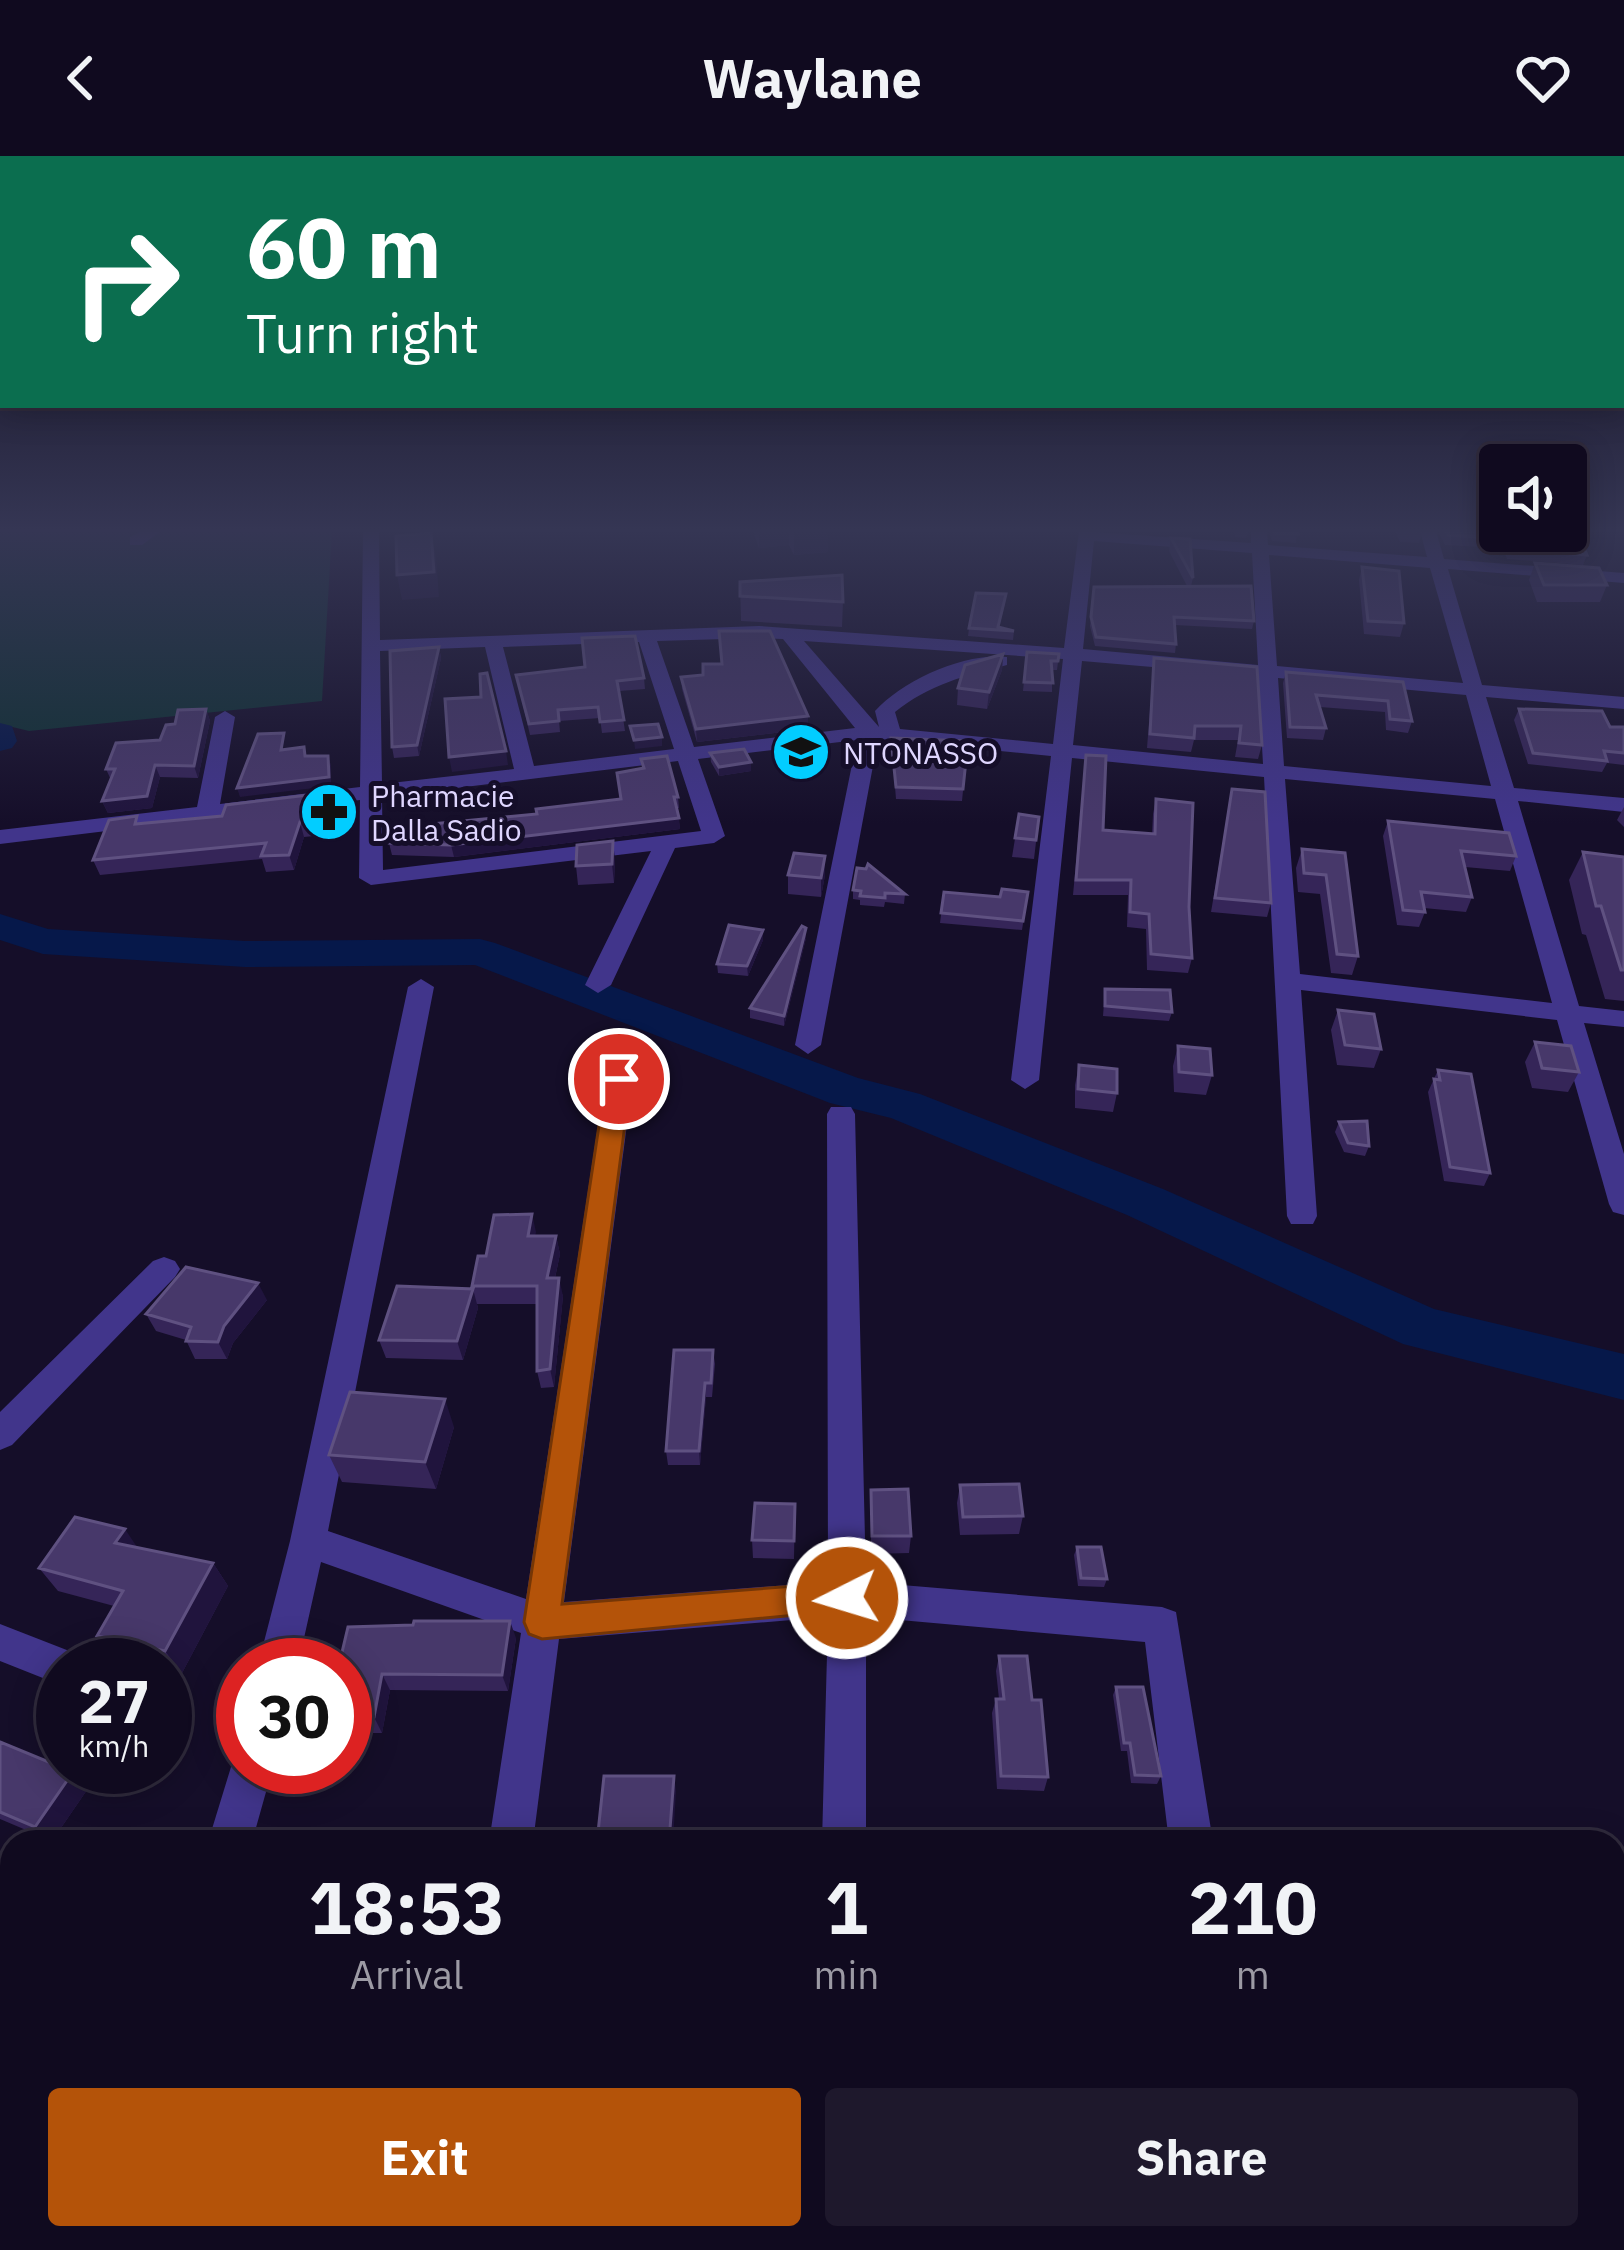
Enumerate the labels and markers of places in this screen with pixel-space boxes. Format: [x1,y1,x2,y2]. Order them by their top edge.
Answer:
school or university icon: NTONASSO [770,721,832,783]
place label: NTONASSO [843,733,998,772]
place label: Pharmacie Dalla Sadio [371,776,522,849]
pharmacy icon: Pharmacie Dalla Sadio [298,781,360,843]
pin [568,1028,670,1130]

